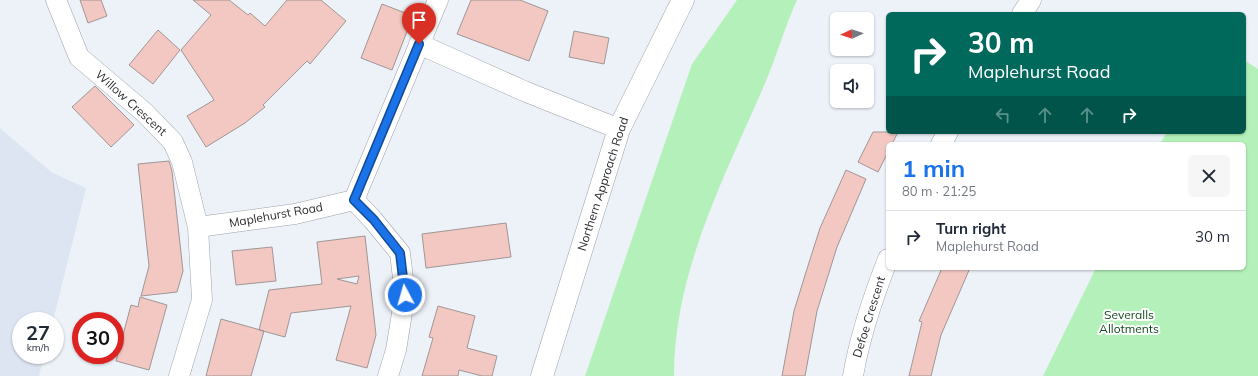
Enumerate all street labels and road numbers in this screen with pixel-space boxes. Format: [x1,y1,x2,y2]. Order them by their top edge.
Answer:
street label: Willow Crescent [93,67,170,139]
street label: Northern Approach Road [574,115,631,253]
street label: Maplehurst Road [228,199,324,230]
street label: Defoe Crescent [849,274,888,359]

